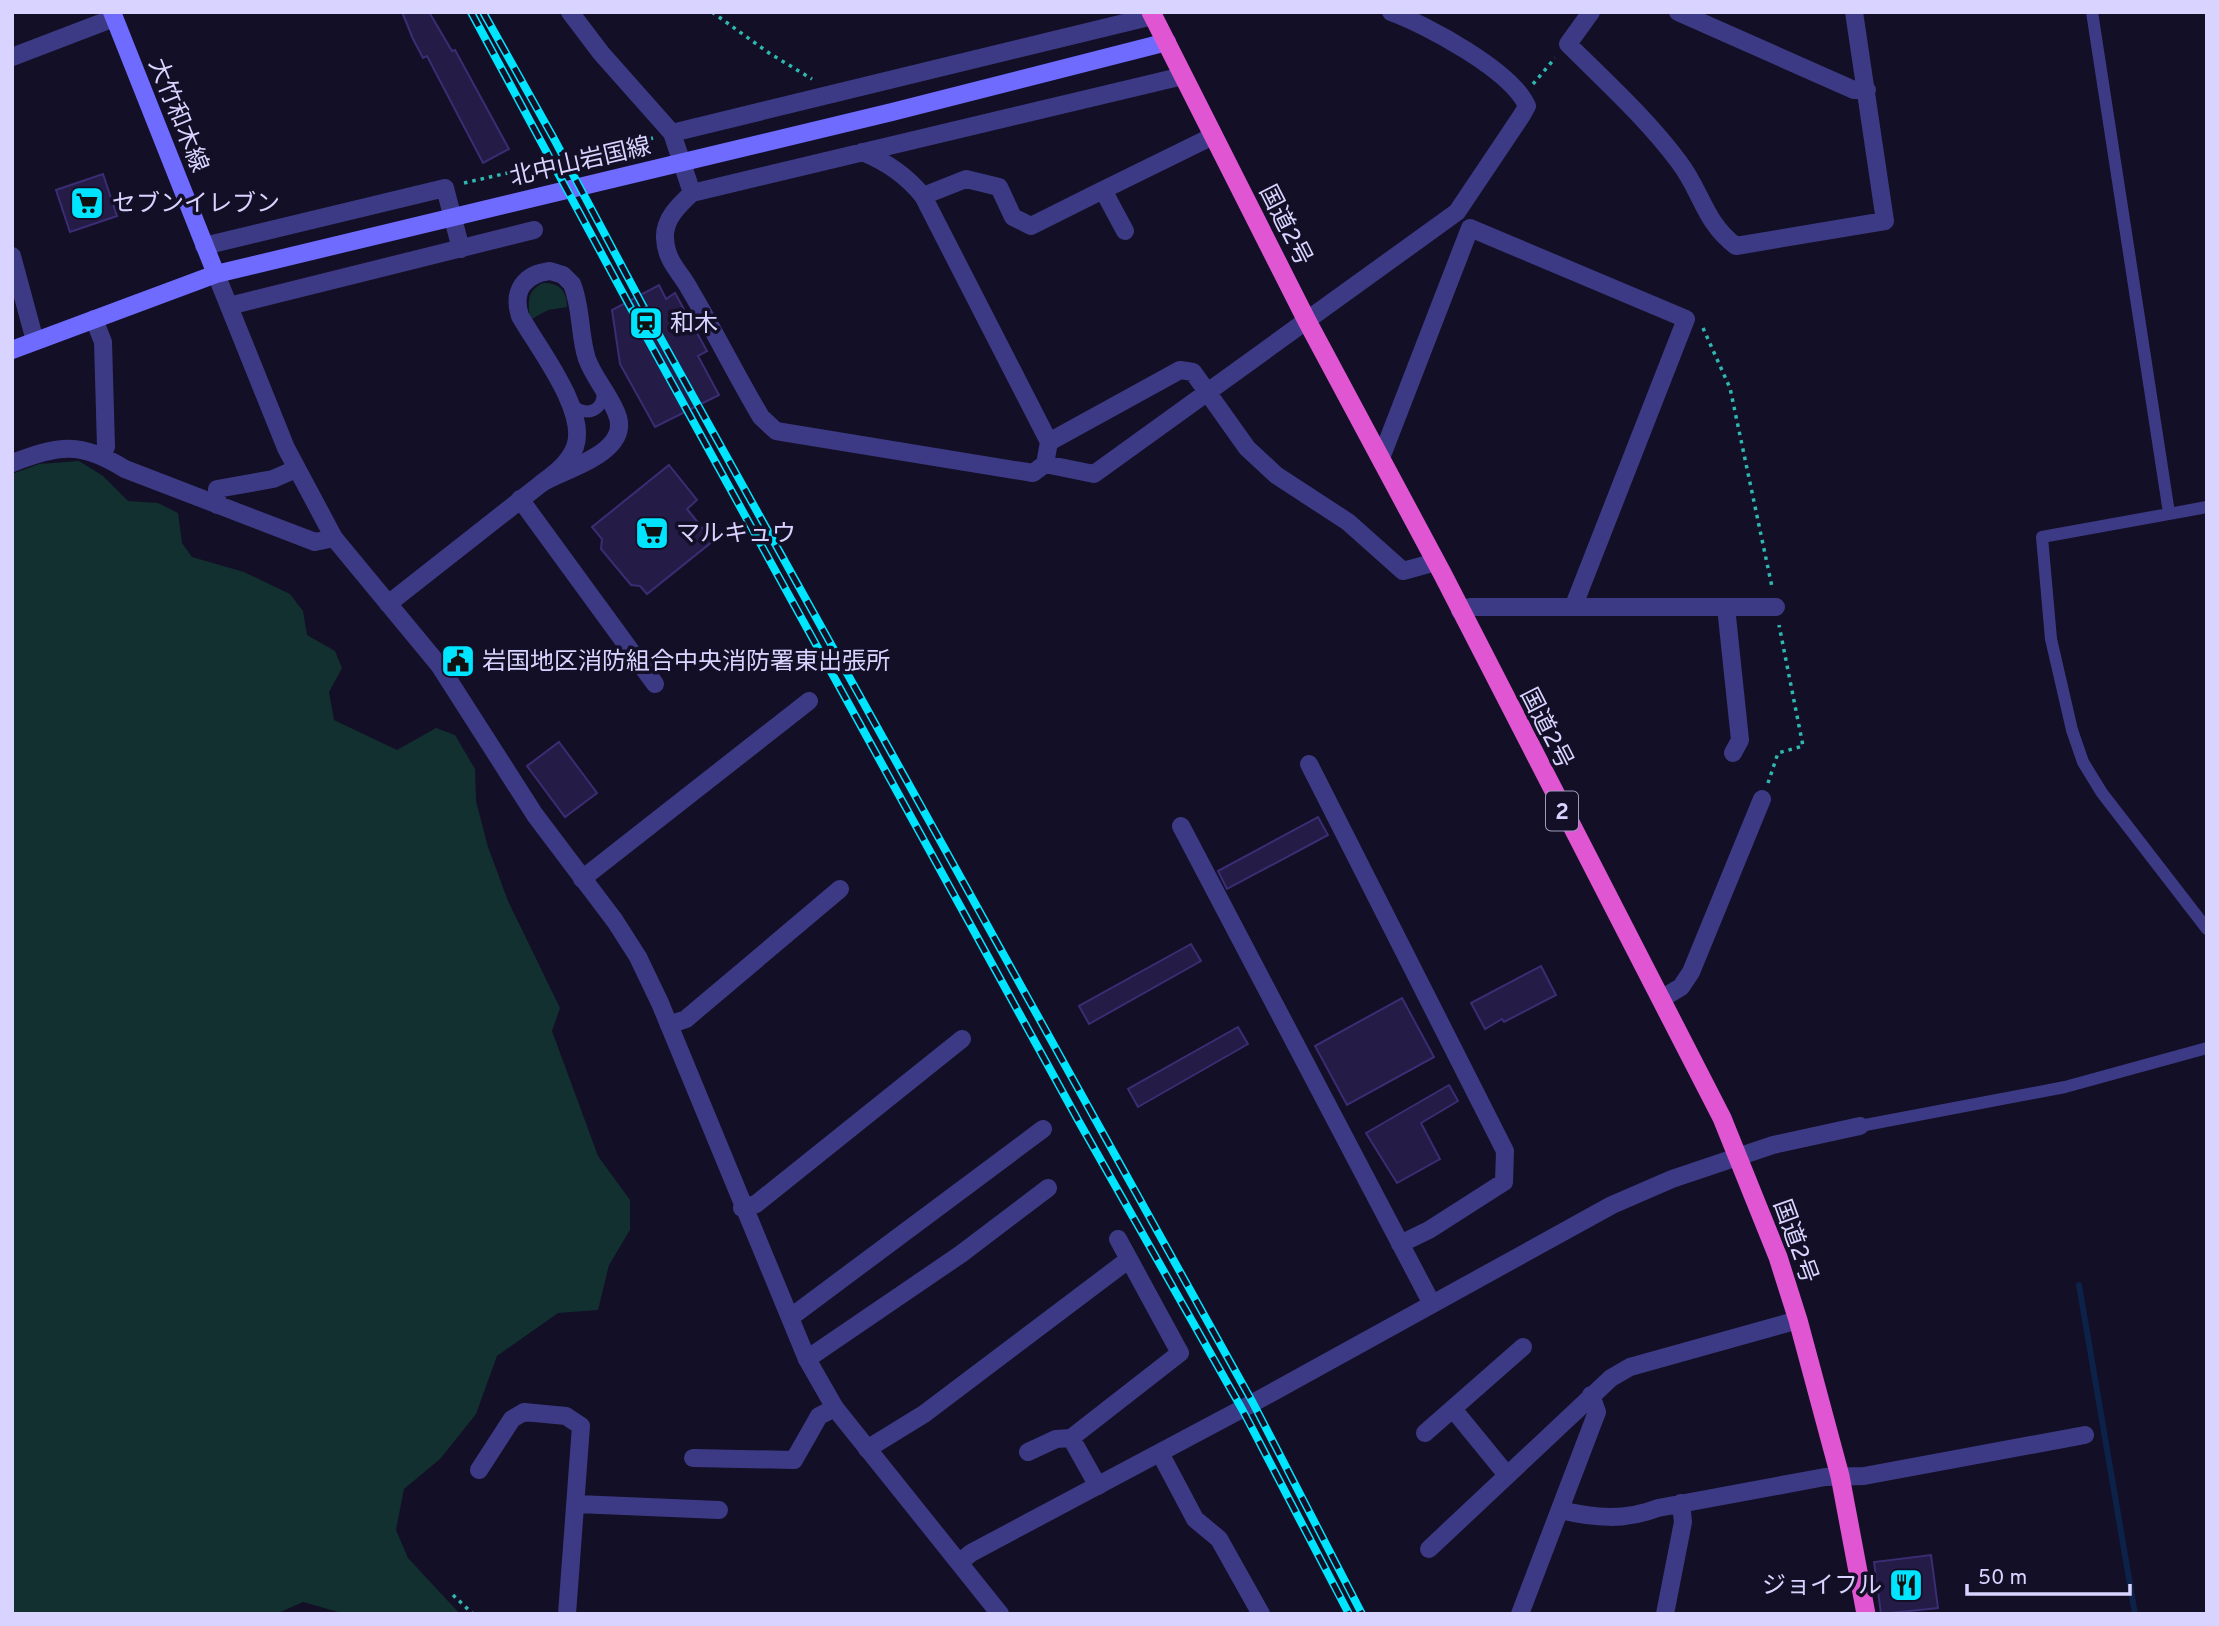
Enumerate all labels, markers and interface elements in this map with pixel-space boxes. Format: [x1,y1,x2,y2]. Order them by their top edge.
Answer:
street label: 大竹和木線 [141,54,214,177]
street label: 北中山岩国線 [507,132,654,194]
street label: 国道2号 [1251,180,1317,271]
supermarket icon: セブンイレブン [68,184,106,222]
place label: セブンイレブン [112,190,280,220]
station icon: 和木 [627,304,665,342]
place label: 和木 [670,310,718,340]
supermarket icon: マルキュウ [633,514,671,552]
place label: マルキュウ [676,520,796,550]
public building icon: 岩国地区消防組合中央消防署東出張所 [439,642,477,680]
place label: 岩国地区消防組合中央消防署東出張所 [482,648,890,678]
street label: 国道2号 [1512,683,1578,774]
road number: 2 [1546,792,1578,831]
street label: 国道2号 [1765,1196,1823,1288]
scale bar [1967,1552,2130,1596]
text: 50 m [1978,1565,2027,1592]
restaurant icon: ジョイフル [1887,1566,1925,1604]
place label: ジョイフル [1762,1572,1882,1602]

